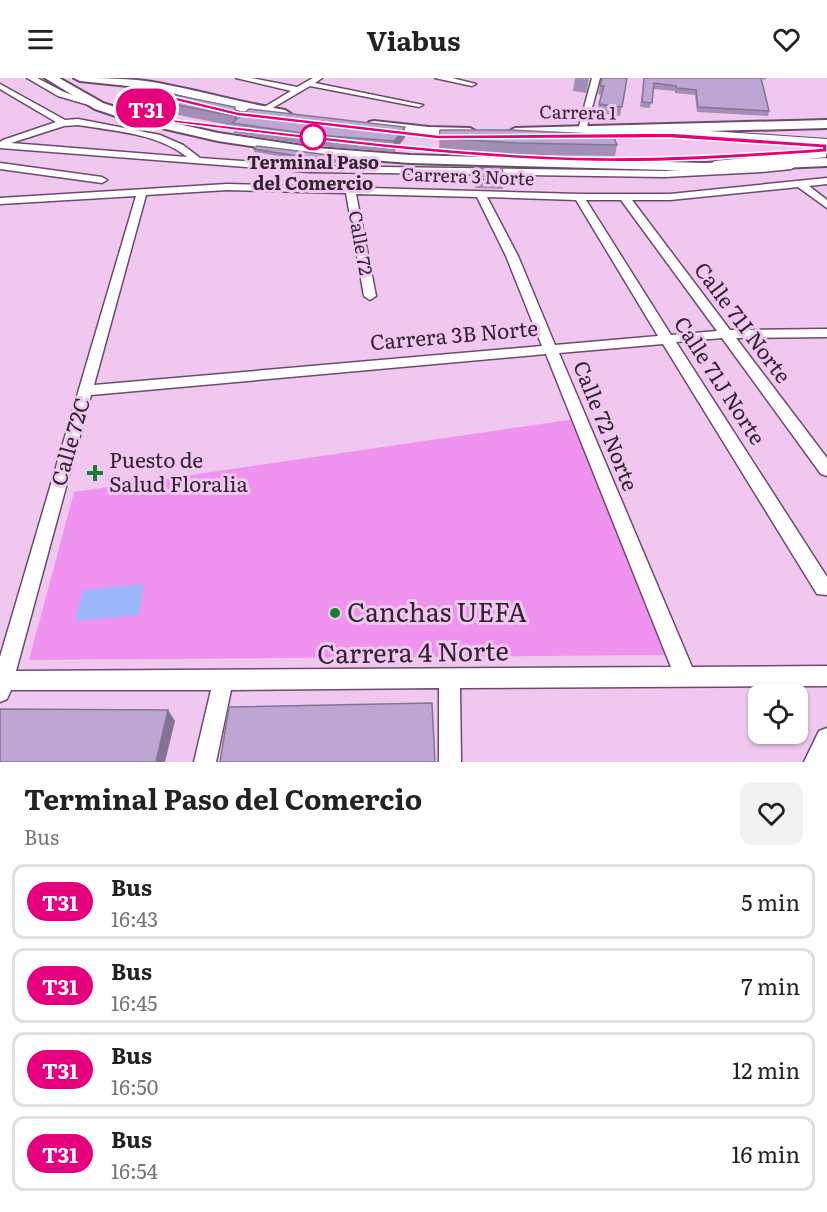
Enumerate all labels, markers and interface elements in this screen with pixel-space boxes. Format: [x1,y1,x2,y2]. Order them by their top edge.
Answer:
text: Viabus [366,19,461,59]
icon: menu [24,23,57,56]
icon: heart [770,23,803,56]
line badge: T31 [112,88,180,128]
text: T31 [128,93,164,124]
street label: Carrera 1 [539,97,617,126]
marker: Terminal Paso del Comercio [300,124,326,150]
place label: Terminal Paso del Comercio [247,148,379,196]
street label: Carrera 3 Norte [401,160,535,191]
street label: Calle 72 [343,208,380,277]
street label: Calle 71I Norte [688,254,800,389]
street label: Calle 71J Norte [668,309,774,450]
street label: Carrera 3B Norte [368,311,539,356]
street label: Calle 72 Norte [567,355,648,495]
street label: Calle 72C [41,393,96,489]
place label: Puesto de Salud Floralia [109,443,248,498]
marker: Puesto de Salud Floralia [86,464,104,482]
place label: Canchas UEFA [347,591,527,630]
marker: Canchas UEFA [328,606,342,620]
street label: Carrera 4 Norte [317,629,509,672]
map controls [748,684,808,744]
button: locate [748,684,808,744]
text: Terminal Paso del Comercio [24,777,422,819]
button: heart [740,782,803,845]
text: Bus [24,821,59,851]
text: Bus [111,870,152,903]
text: 5 min [741,885,800,918]
text: T31 [42,886,78,917]
text: 16:43 [111,903,158,933]
text: Bus [111,954,152,987]
text: 7 min [741,969,800,1002]
text: T31 [42,970,78,1001]
text: 16:45 [111,987,157,1017]
text: Bus [111,1038,152,1071]
text: 12 min [732,1053,800,1086]
text: T31 [42,1054,78,1085]
text: 16:50 [111,1071,158,1101]
text: Bus [111,1122,152,1155]
text: 16 min [732,1137,800,1170]
text: T31 [42,1138,78,1169]
text: 16:54 [111,1155,158,1185]

